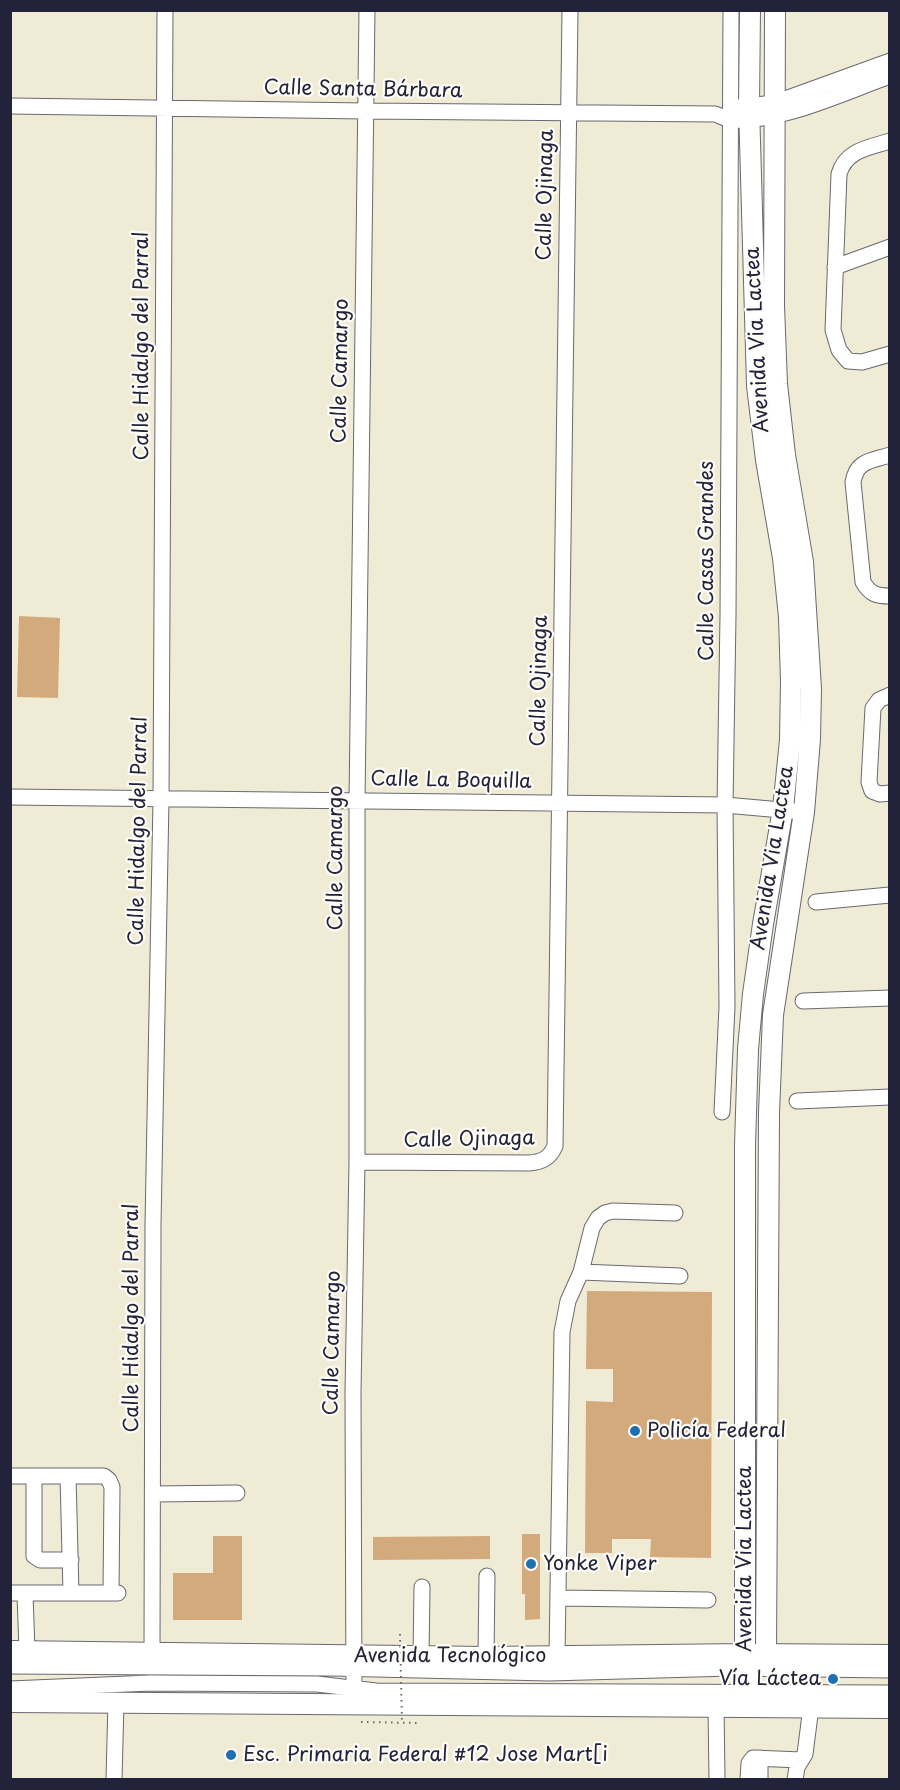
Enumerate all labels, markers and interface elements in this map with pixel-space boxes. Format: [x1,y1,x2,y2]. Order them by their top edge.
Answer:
street label: Calle Santa Bárbara [263,76,463,104]
street label: Calle Ojinaga [533,129,559,261]
street label: Calle Hidalgo del Parral [130,231,154,461]
street label: Avenida Via Lactea [741,247,775,433]
street label: Calle Camargo [328,298,354,444]
street label: Calle Casas Grandes [695,461,719,661]
street label: Calle Ojinaga [527,615,553,747]
street label: Calle Hidalgo del Parral [125,716,153,946]
street label: Avenida Via Lactea [747,764,799,952]
street label: Calle La Boquilla [370,768,532,794]
street label: Calle Camargo [324,785,348,931]
street label: Calle Ojinaga [403,1127,535,1153]
street label: Calle Hidalgo del Parral [120,1203,144,1433]
street label: Calle Camargo [320,1270,346,1416]
place label: Policía Federal [647,1419,786,1443]
marker: Policía Federal [628,1424,642,1438]
street label: Avenida Via Lactea [733,1466,757,1652]
place label: Yonke Viper [543,1552,657,1576]
marker: Yonke Viper [524,1557,538,1571]
street label: Avenida Tecnológico [354,1644,546,1668]
place label: Vía Láctea [719,1667,821,1691]
marker: Vía Láctea [826,1672,840,1686]
place label: Esc. Primaria Federal #12 Jose Mart[i [243,1743,608,1767]
marker: Esc. Primaria Federal #12 Jose Mart[i [224,1748,238,1762]

